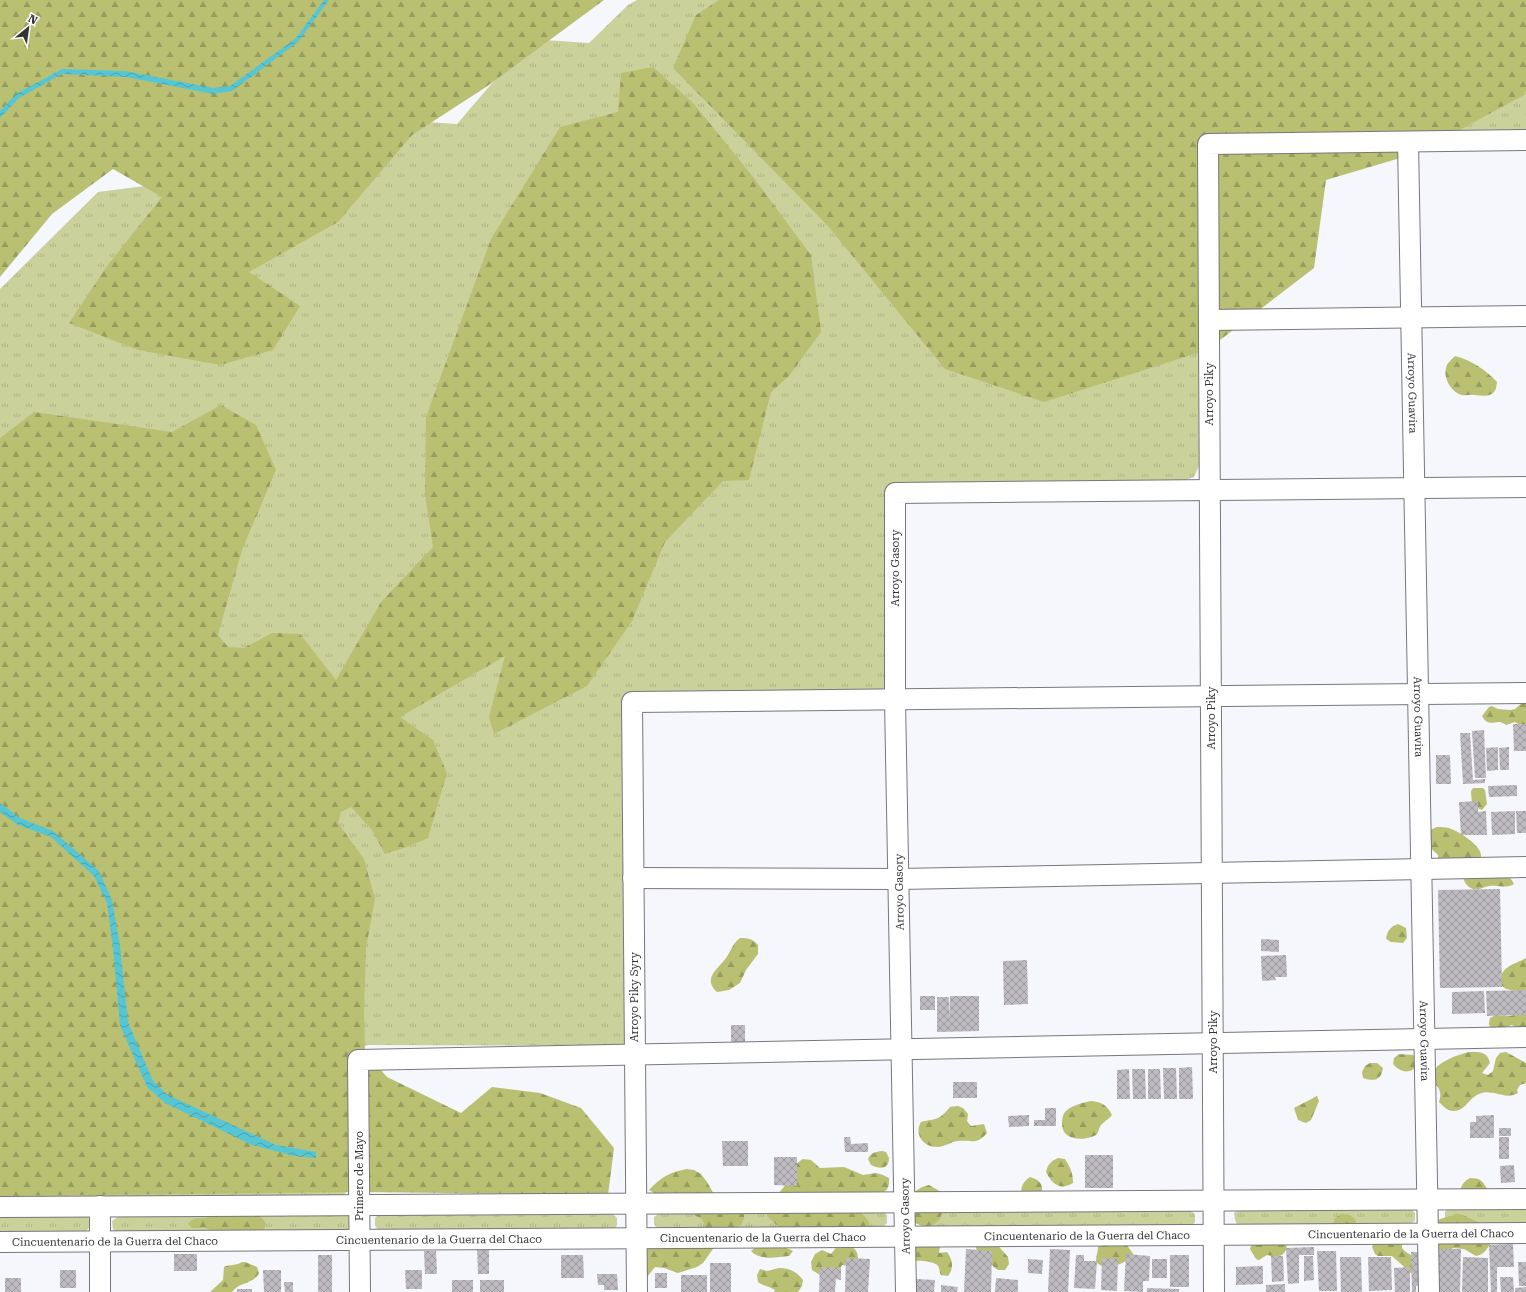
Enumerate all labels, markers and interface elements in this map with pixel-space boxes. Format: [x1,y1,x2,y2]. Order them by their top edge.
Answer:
north arrow [8,8,48,48]
text: N [26,12,40,28]
street label: Arroyo Guavira [1405,352,1419,433]
street label: Arroyo Piky [1203,362,1216,425]
street label: Arroyo Gasory [889,529,902,606]
street label: Arroyo Guavira [1411,676,1425,757]
street label: Arroyo Piky [1205,686,1218,749]
street label: Arroyo Gasory [892,853,907,931]
street label: Arroyo Piky Syry [628,951,641,1042]
street label: Arroyo Guavira [1417,1000,1431,1081]
street label: Arroyo Piky [1207,1010,1220,1073]
street label: Primero de Mayo [353,1131,366,1221]
street label: Arroyo Gasory [898,1177,913,1255]
street label: Cincuentenario de la Guerra del Chaco [1308,1227,1514,1241]
street label: Cincuentenario de la Guerra del Chaco [984,1229,1190,1243]
street label: Cincuentenario de la Guerra del Chaco [660,1231,866,1245]
street label: Cincuentenario de la Guerra del Chaco [336,1233,542,1247]
street label: Cincuentenario de la Guerra del Chaco [12,1235,218,1249]

